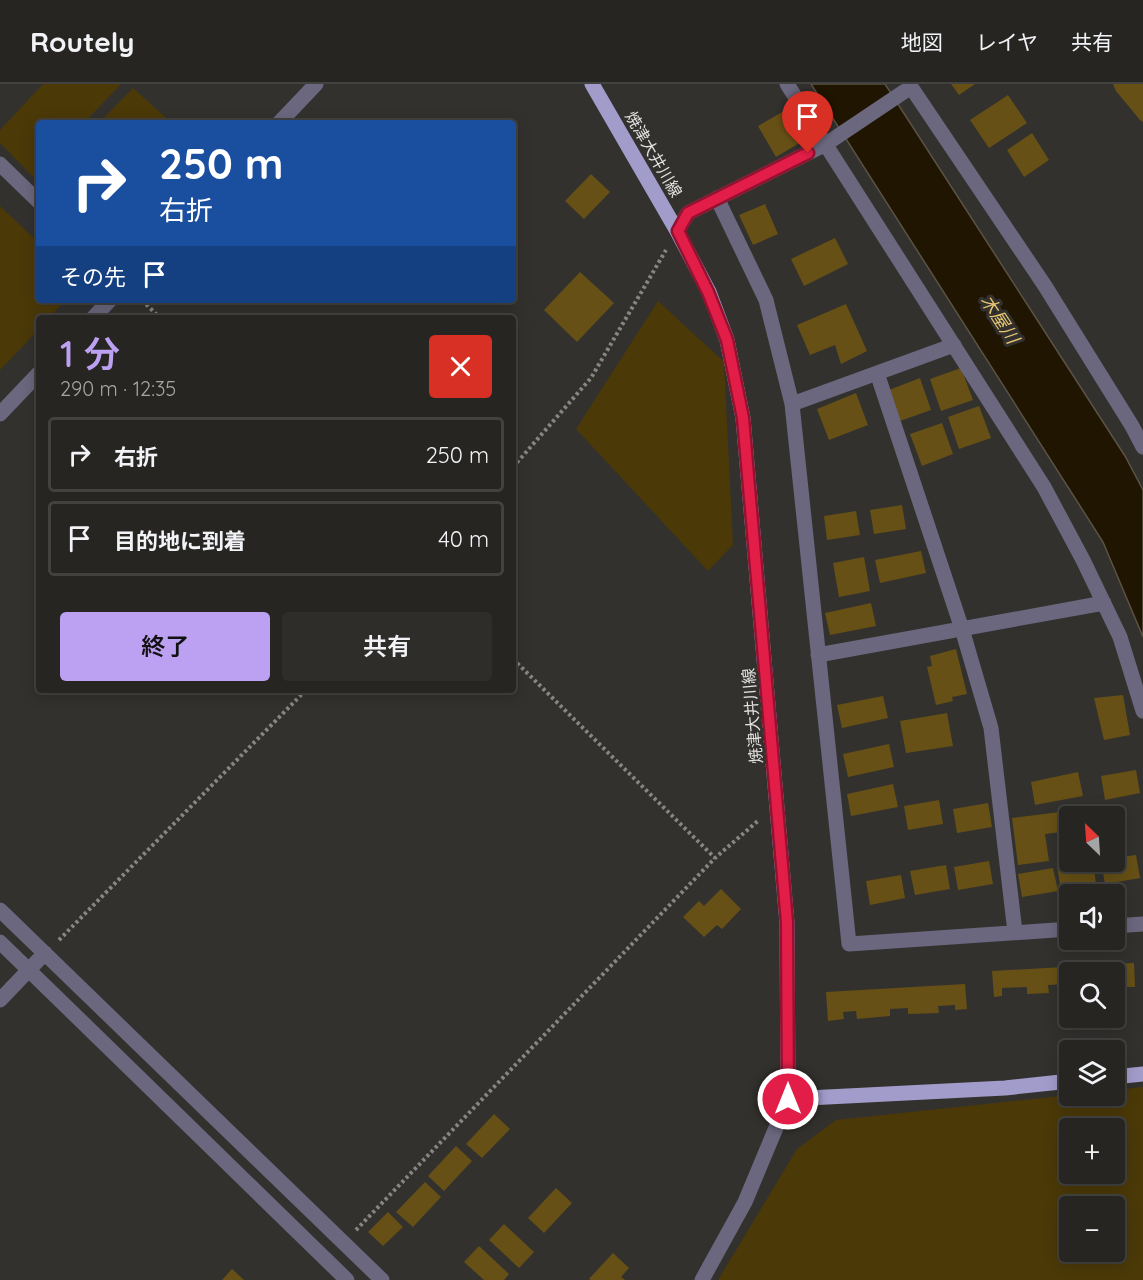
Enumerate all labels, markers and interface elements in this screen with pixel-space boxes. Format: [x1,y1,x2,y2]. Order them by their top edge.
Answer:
text: Routely [30,24,134,59]
text: 地図 [901,29,943,55]
text: レイヤ [976,29,1038,55]
text: 共有 [1071,29,1113,55]
pin [782,91,833,153]
icon: arrive [791,100,824,133]
street label: 焼津大井川線 [621,107,687,201]
text: 250 m [159,137,283,190]
icon: right [60,144,138,222]
text: 右折 [159,193,213,227]
icon: arrive [138,258,171,291]
text: その先 [60,263,126,291]
water label: 木屋川 [976,290,1025,350]
text: 1 分 [60,331,120,376]
button: close [429,335,492,398]
text: 290 m · 12:35 [60,376,176,401]
icon: right [63,438,96,471]
text: 250 m [426,441,489,469]
text: 右折 [114,443,158,471]
icon: arrive [63,522,96,555]
text: 40 m [438,525,489,553]
text: 目的地に到着 [114,527,246,555]
button: 終了 [60,612,270,681]
button: 共有 [282,612,492,681]
street label: 焼津大井川線 [738,667,766,765]
north arrow [1059,806,1125,872]
map controls [1059,806,1125,1262]
button: sound [1059,884,1125,950]
button: search [1059,962,1125,1028]
button: layers [1059,1040,1125,1106]
position arrow [756,1067,820,1131]
button: + [1059,1118,1125,1184]
button: − [1059,1196,1125,1262]

